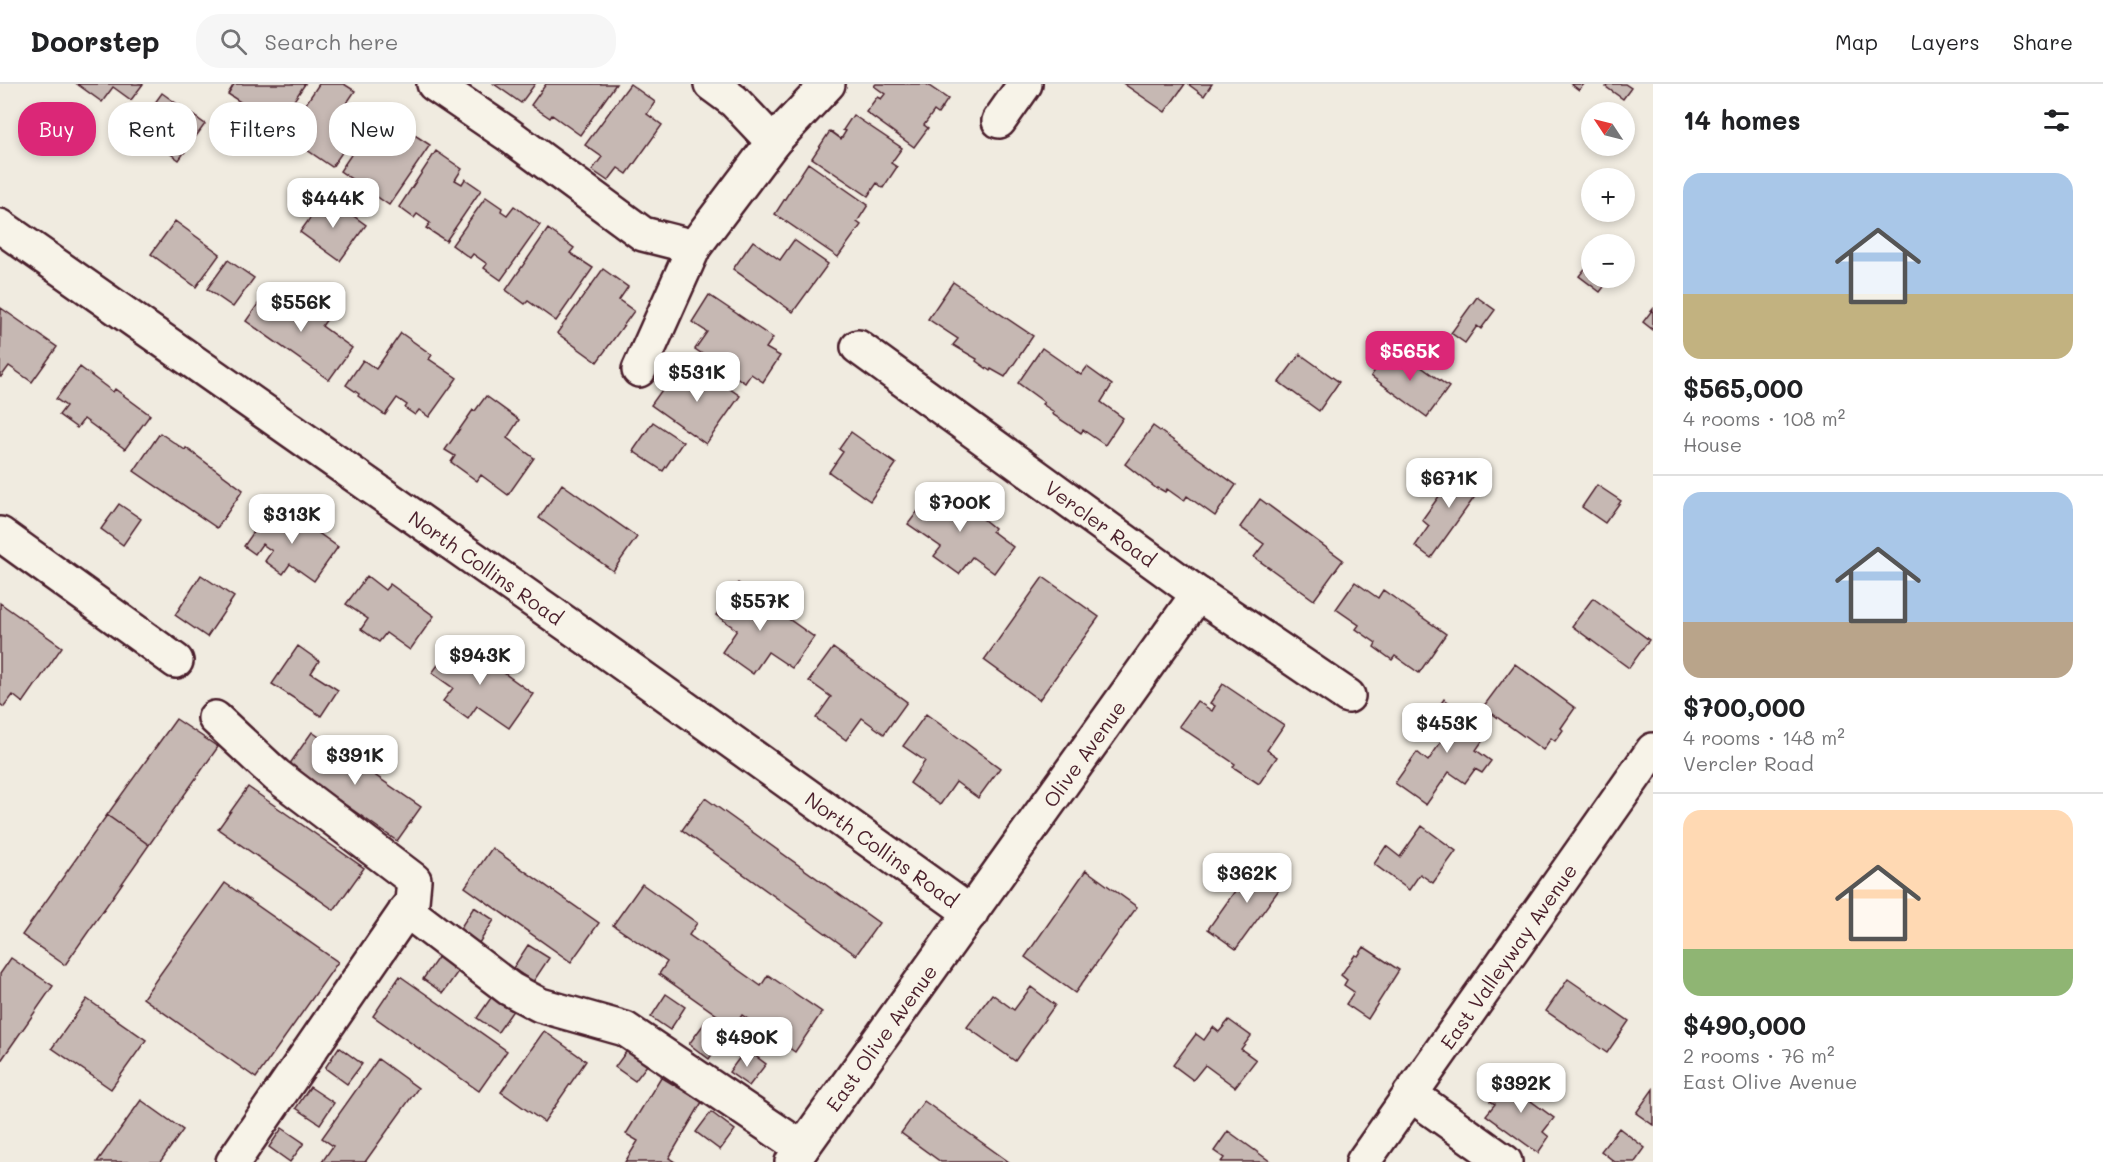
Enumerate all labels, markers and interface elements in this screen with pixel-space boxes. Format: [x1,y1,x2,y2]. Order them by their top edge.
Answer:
search box [196,14,616,68]
text: Doorstep [30,23,160,59]
icon: search [217,25,250,58]
text: Search here [265,27,398,56]
text: Map [1835,28,1878,55]
text: Layers [1911,28,1980,55]
text: Share [2013,28,2073,55]
chip: Buy [18,102,96,156]
chip: Rent [108,102,197,156]
chip: Filters [209,102,317,156]
chip: New [329,102,416,156]
north arrow [1581,102,1635,156]
map controls [1581,102,1635,288]
text: 14 homes [1683,103,1801,137]
icon: filters [2040,104,2073,137]
button: + [1581,168,1635,222]
pin: $444K [291,178,375,229]
text: $444K [301,184,365,210]
icon: home [1824,212,1932,320]
button: − [1581,234,1635,288]
pin: $556K [259,282,343,333]
text: $556K [271,288,331,314]
pin: $565K [1368,331,1452,382]
text: $565K [1380,337,1440,363]
pin: $531K [655,352,739,403]
text: $531K [668,358,726,384]
text: $565,000 [1683,371,1803,405]
text: 4 rooms · 108 m² [1683,405,1845,431]
text: House [1683,431,1742,457]
pin: $671K [1407,458,1491,509]
text: $671K [1420,464,1478,490]
street label: Vercler Road [1040,474,1161,572]
pin: $700K [918,482,1002,533]
text: $700K [929,488,991,514]
pin: $313K [250,494,334,545]
text: $313K [263,500,321,526]
street label: North Collins Road [404,504,568,630]
icon: home [1824,531,1932,639]
pin: $557K [718,581,802,632]
text: $557K [730,587,790,613]
pin: $943K [438,635,522,686]
text: $943K [449,641,511,667]
text: $700,000 [1683,690,1805,724]
street label: Olive Avenue [1037,695,1131,812]
pin: $453K [1405,703,1489,754]
text: $453K [1416,709,1478,735]
text: 4 rooms · 148 m² [1683,724,1845,750]
pin: $391K [313,735,397,786]
text: $391K [326,741,384,767]
text: Vercler Road [1683,750,1814,776]
street label: North Collins Road [800,785,964,913]
icon: home [1824,849,1932,957]
pin: $362K [1205,853,1289,904]
street label: East Valleyway Avenue [1434,858,1582,1054]
text: $362K [1217,859,1277,885]
street label: East Olive Avenue [820,959,942,1116]
text: $490,000 [1683,1008,1806,1042]
pin: $490K [705,1017,789,1068]
text: $490K [715,1023,779,1049]
text: 2 rooms · 76 m² [1683,1042,1835,1068]
pin: $392K [1479,1063,1563,1114]
text: East Olive Avenue [1683,1068,1857,1094]
text: $392K [1491,1069,1551,1095]

